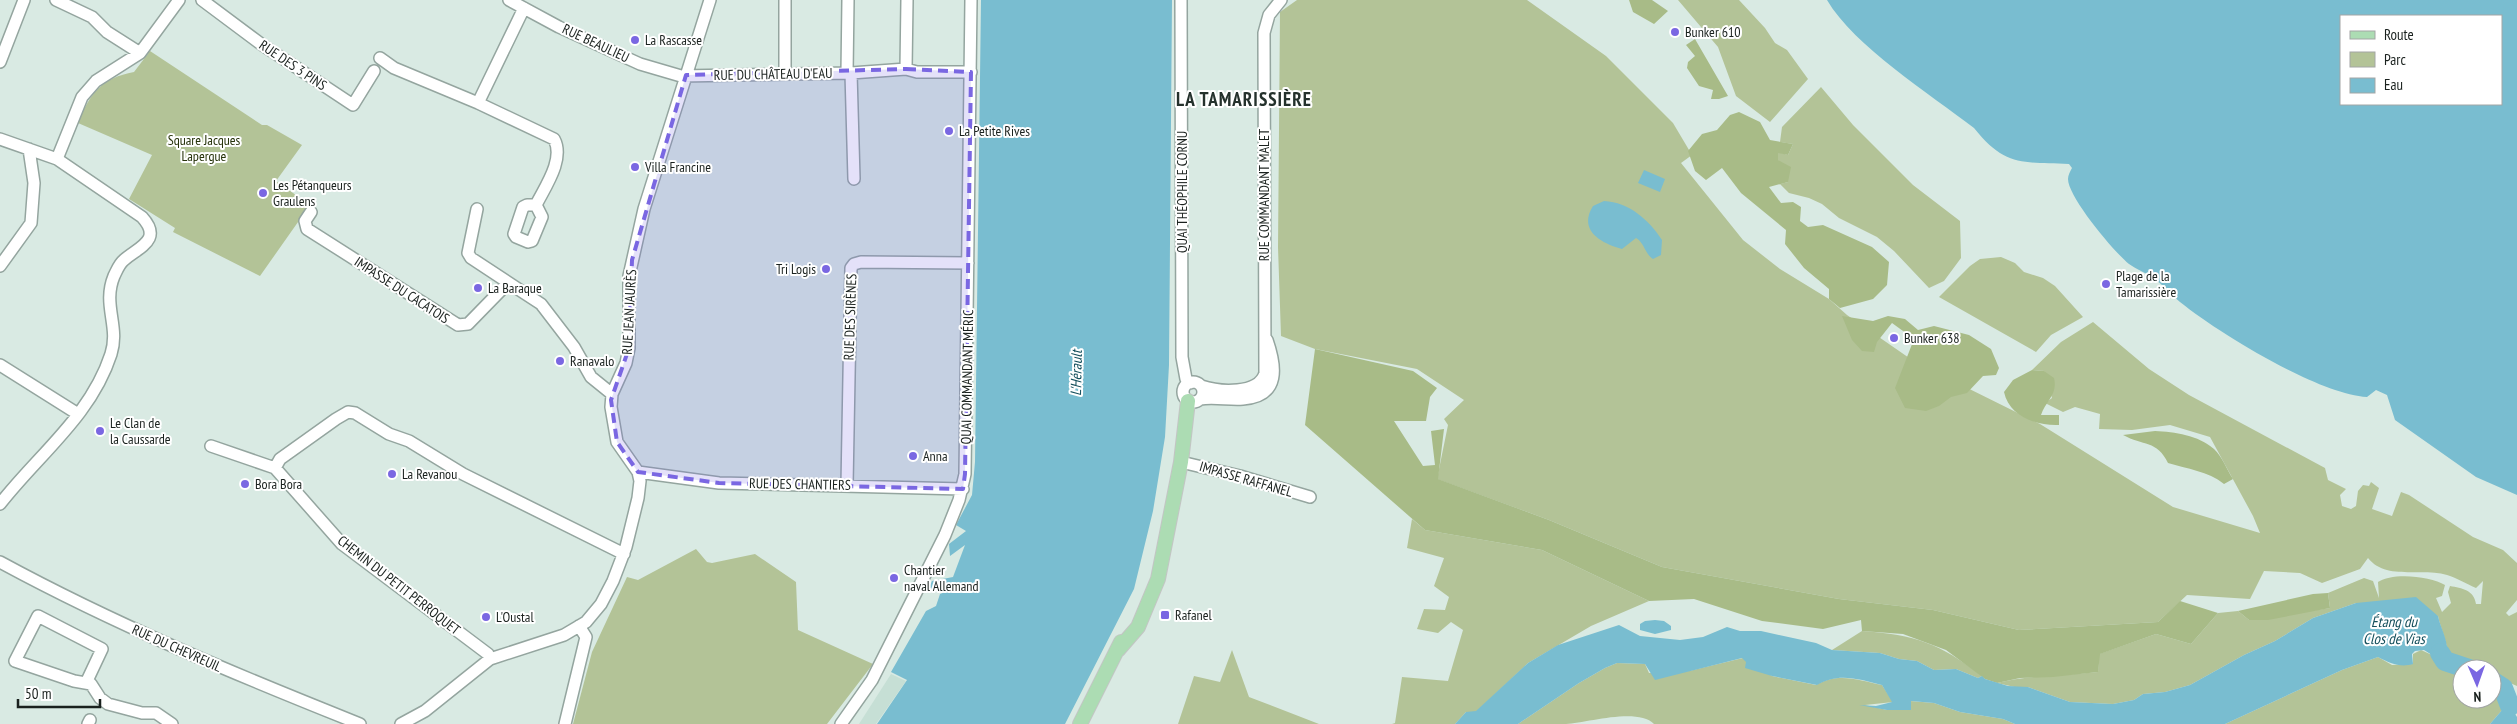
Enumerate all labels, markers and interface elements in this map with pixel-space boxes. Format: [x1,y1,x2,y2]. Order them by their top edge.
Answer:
legend [2340,15,2502,105]
street label: RUE BEAULIEU [560,20,632,66]
place label: Bunker 610 [1685,23,1741,41]
text: Route [2384,25,2414,44]
marker: Bunker 610 [1669,26,1681,38]
place label: La Rascasse [645,31,702,49]
marker: La Rascasse [629,34,641,46]
street label: RUE DES 3 PINS [256,36,330,94]
text: Parc [2384,50,2406,69]
street label: RUE DU CHÂTEAU D'EAU [713,64,833,84]
text: Eau [2384,75,2403,94]
district label: LA TAMARISSIÈRE [1176,87,1312,111]
place label: La Petite Rives [959,122,1030,140]
marker: La Petite Rives [943,125,955,137]
street label: RUE COMMANDANT MALET [1255,128,1273,261]
park label: Square Jacques Lapergue [168,131,241,165]
street label: QUAI THÉOPHILE CORNU [1173,131,1191,253]
place label: Villa Francine [644,158,711,176]
marker: Villa Francine [629,161,641,173]
place label: Les Pétanqueurs Graulens [273,176,352,210]
marker: Les Pétanqueurs Graulens [257,187,269,199]
street label: IMPASSE DU CACATOIS [351,253,453,327]
place label: Tri Logis [776,260,816,278]
marker: Tri Logis [820,263,832,275]
place label: Plage de la Tamarissière [2116,267,2176,301]
street label: RUE JEAN JAURÈS [618,269,640,355]
street label: RUE DES SIRÈNES [839,273,861,361]
marker: Plage de la Tamarissière [2100,278,2112,290]
place label: La Baraque [488,279,542,297]
marker: La Baraque [472,282,484,294]
street label: QUAI COMMANDANT MÉRIC [957,309,977,445]
place label: Bunker 638 [1904,329,1960,347]
marker: Bunker 638 [1888,332,1900,344]
water label: L'Hérault [1066,348,1086,396]
place label: Ranavalo [570,352,614,370]
marker: Ranavalo [554,355,566,367]
place label: Le Clan de la Caussarde [110,414,171,448]
marker: Le Clan de la Caussarde [94,425,106,437]
place label: Anna [923,447,948,465]
marker: Anna [907,450,919,462]
street label: IMPASSE RAFFANEL [1197,457,1295,501]
place label: La Revanou [402,465,457,483]
marker: La Revanou [386,468,398,480]
street label: RUE DES CHANTIERS [749,474,851,494]
place label: Bora Bora [255,475,302,493]
marker: Bora Bora [239,478,251,490]
street label: CHEMIN DU PETIT PERROQUET [334,531,465,639]
place label: Chantier naval Allemand [904,561,978,595]
marker: Chantier naval Allemand [888,572,900,584]
place label: Rafanel [1175,606,1212,624]
place label: L'Oustal [496,608,534,626]
marker: Rafanel [1159,609,1171,621]
marker: L'Oustal [480,611,492,623]
water label: Étang du Clos de Vias [2363,612,2427,648]
street label: RUE DU CHEVREUIL [129,620,225,676]
north arrow [2452,659,2502,709]
scale bar [18,676,100,708]
text: 50 m [25,684,51,703]
text: N [2473,688,2482,706]

